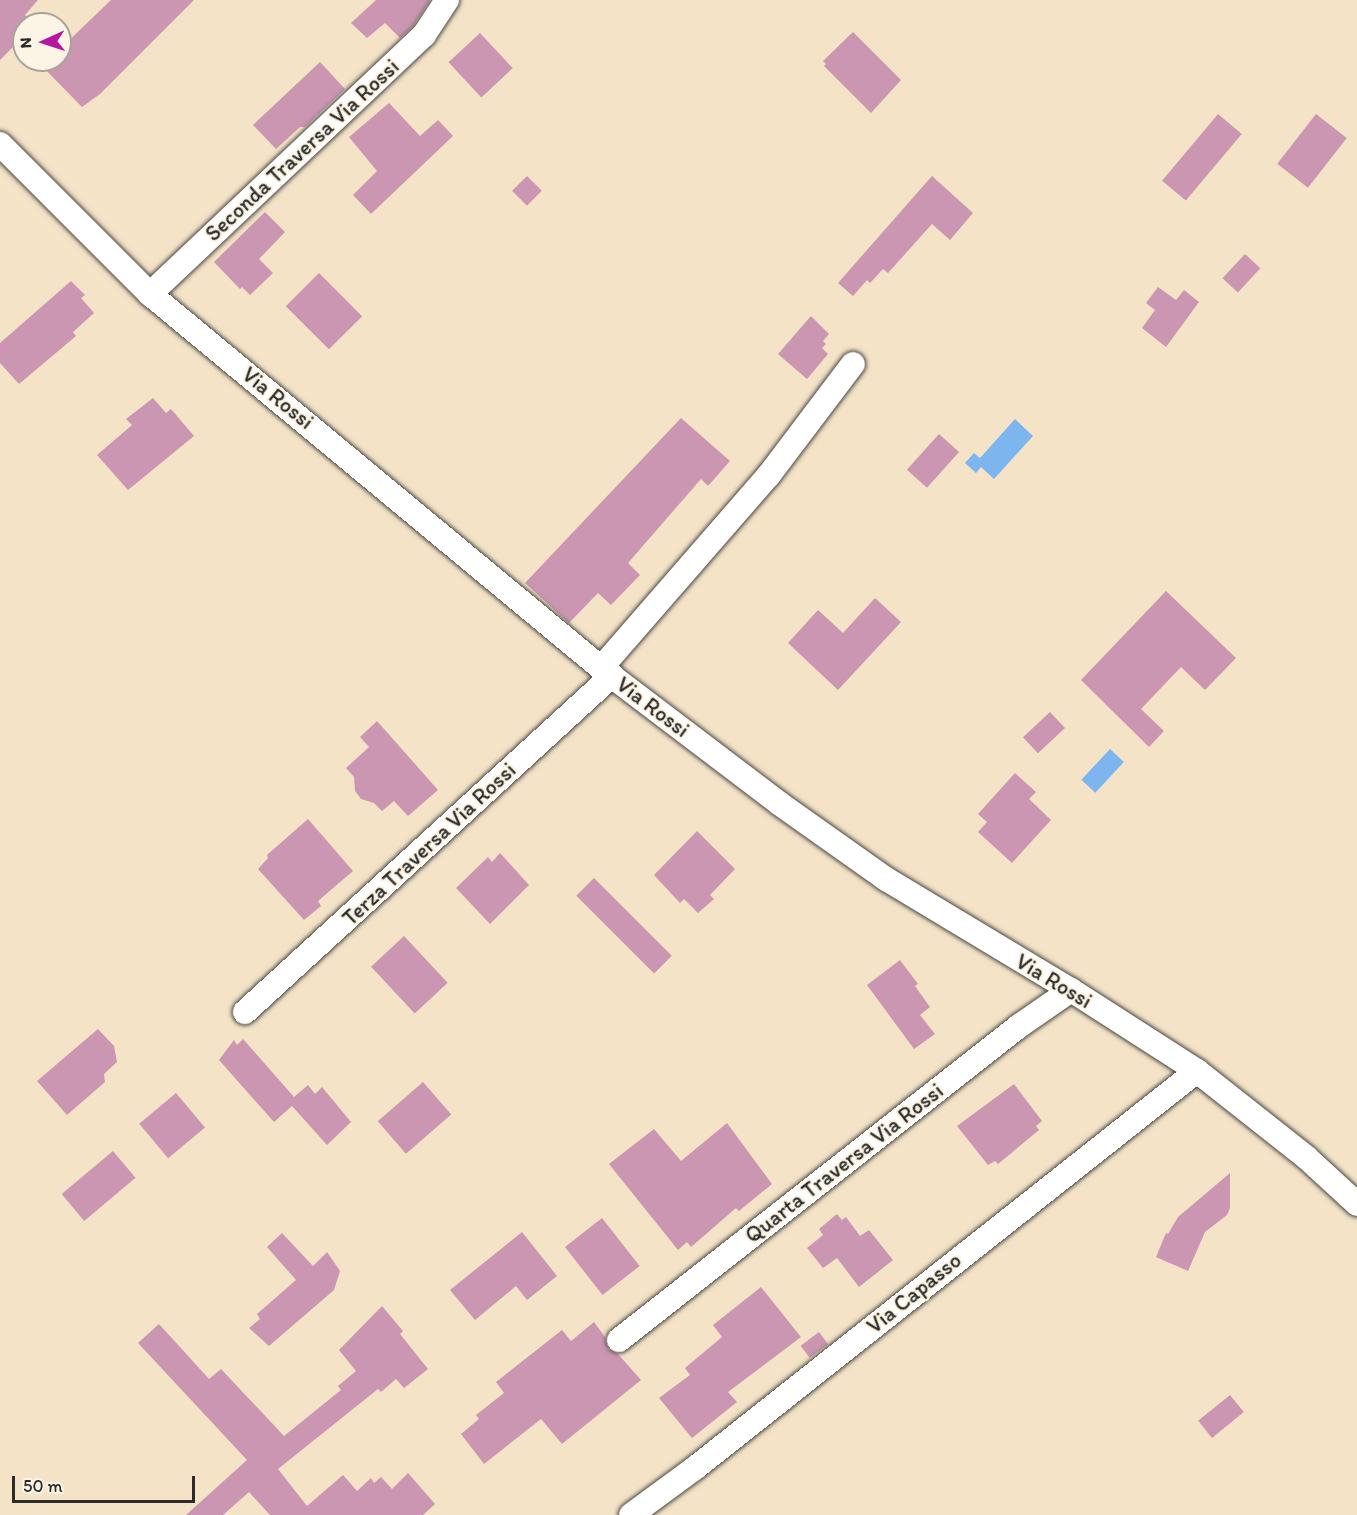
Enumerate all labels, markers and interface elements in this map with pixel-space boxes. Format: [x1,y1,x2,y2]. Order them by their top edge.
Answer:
north arrow [12,12,72,72]
text: N [16,37,35,49]
street label: Seconda Traversa Via Rossi [200,53,404,247]
street label: Via Rossi [237,361,319,435]
street label: Via Rossi [612,671,694,743]
street label: Terza Traversa Via Rossi [337,757,521,931]
street label: Via Rossi [1011,948,1097,1014]
street label: Quarta Traversa Via Rossi [740,1078,948,1248]
street label: Via Capasso [862,1247,966,1339]
scale bar [15,1464,198,1502]
text: 50 m [23,1475,63,1497]

